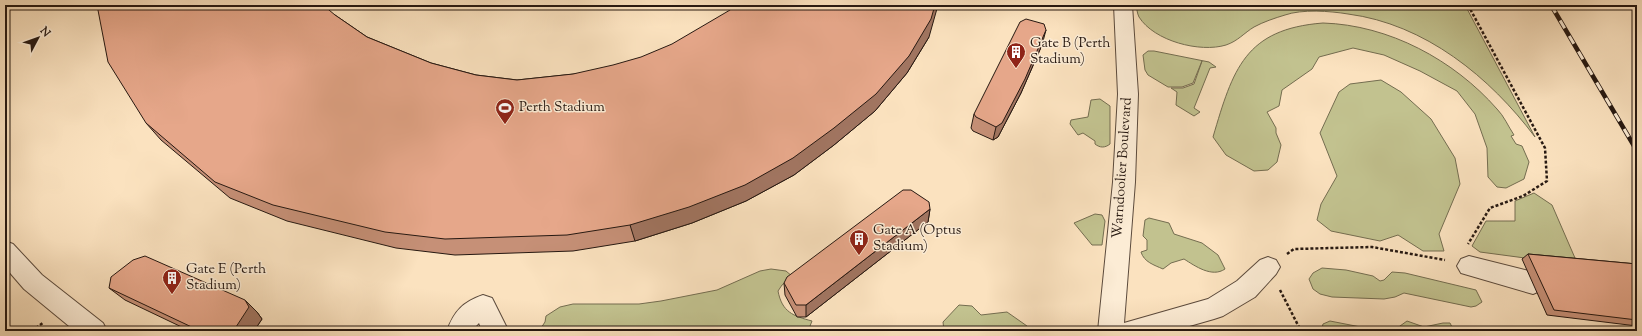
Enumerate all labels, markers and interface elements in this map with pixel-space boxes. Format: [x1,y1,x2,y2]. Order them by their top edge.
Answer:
north arrow [18,18,58,58]
text: N [35,23,54,41]
place label: Gate B (Perth Stadium) [1030,34,1111,70]
building icon: Gate B (Perth Stadium) [1005,41,1027,69]
sports icon: Perth Stadium [494,97,516,125]
street label: Warndoolier Boulevard [1108,97,1138,239]
place label: Perth Stadium [519,98,605,118]
place label: Gate A (Optus Stadium) [873,221,961,257]
building icon: Gate A (Optus Stadium) [848,228,870,256]
place label: Gate E (Perth Stadium) [186,260,266,296]
building icon: Gate E (Perth Stadium) [161,267,183,295]

